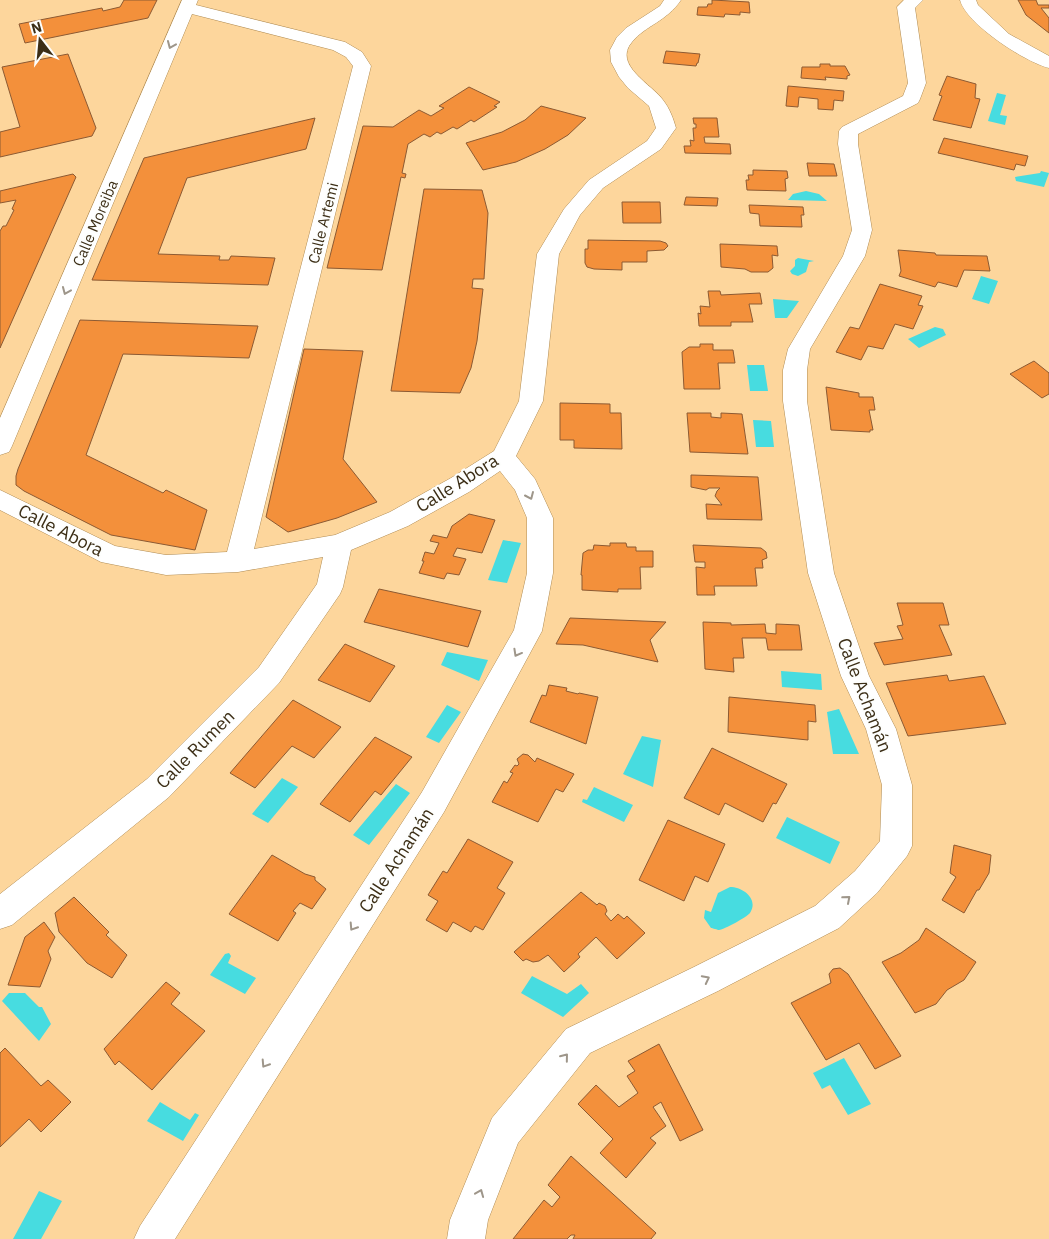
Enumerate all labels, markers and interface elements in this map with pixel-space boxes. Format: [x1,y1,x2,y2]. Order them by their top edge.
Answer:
north arrow [15,15,65,65]
text: N [29,17,44,38]
one-way arrow [167,40,178,49]
street label: Calle Moreiba [68,177,122,269]
street label: Calle Artemi [304,181,342,265]
one-way arrow [62,286,73,295]
street label: Calle Abora [412,448,503,517]
one-way arrow [524,491,535,500]
street label: Calle Abora [14,499,108,561]
street label: Calle Achamán [833,635,897,755]
one-way arrow [513,647,523,656]
street label: Calle Rumen [151,705,239,793]
street label: Calle Achamán [354,803,438,917]
one-way arrow [841,896,850,905]
one-way arrow [350,922,359,931]
one-way arrow [701,975,710,985]
one-way arrow [560,1053,569,1062]
one-way arrow [262,1058,271,1068]
one-way arrow [474,1189,484,1198]

